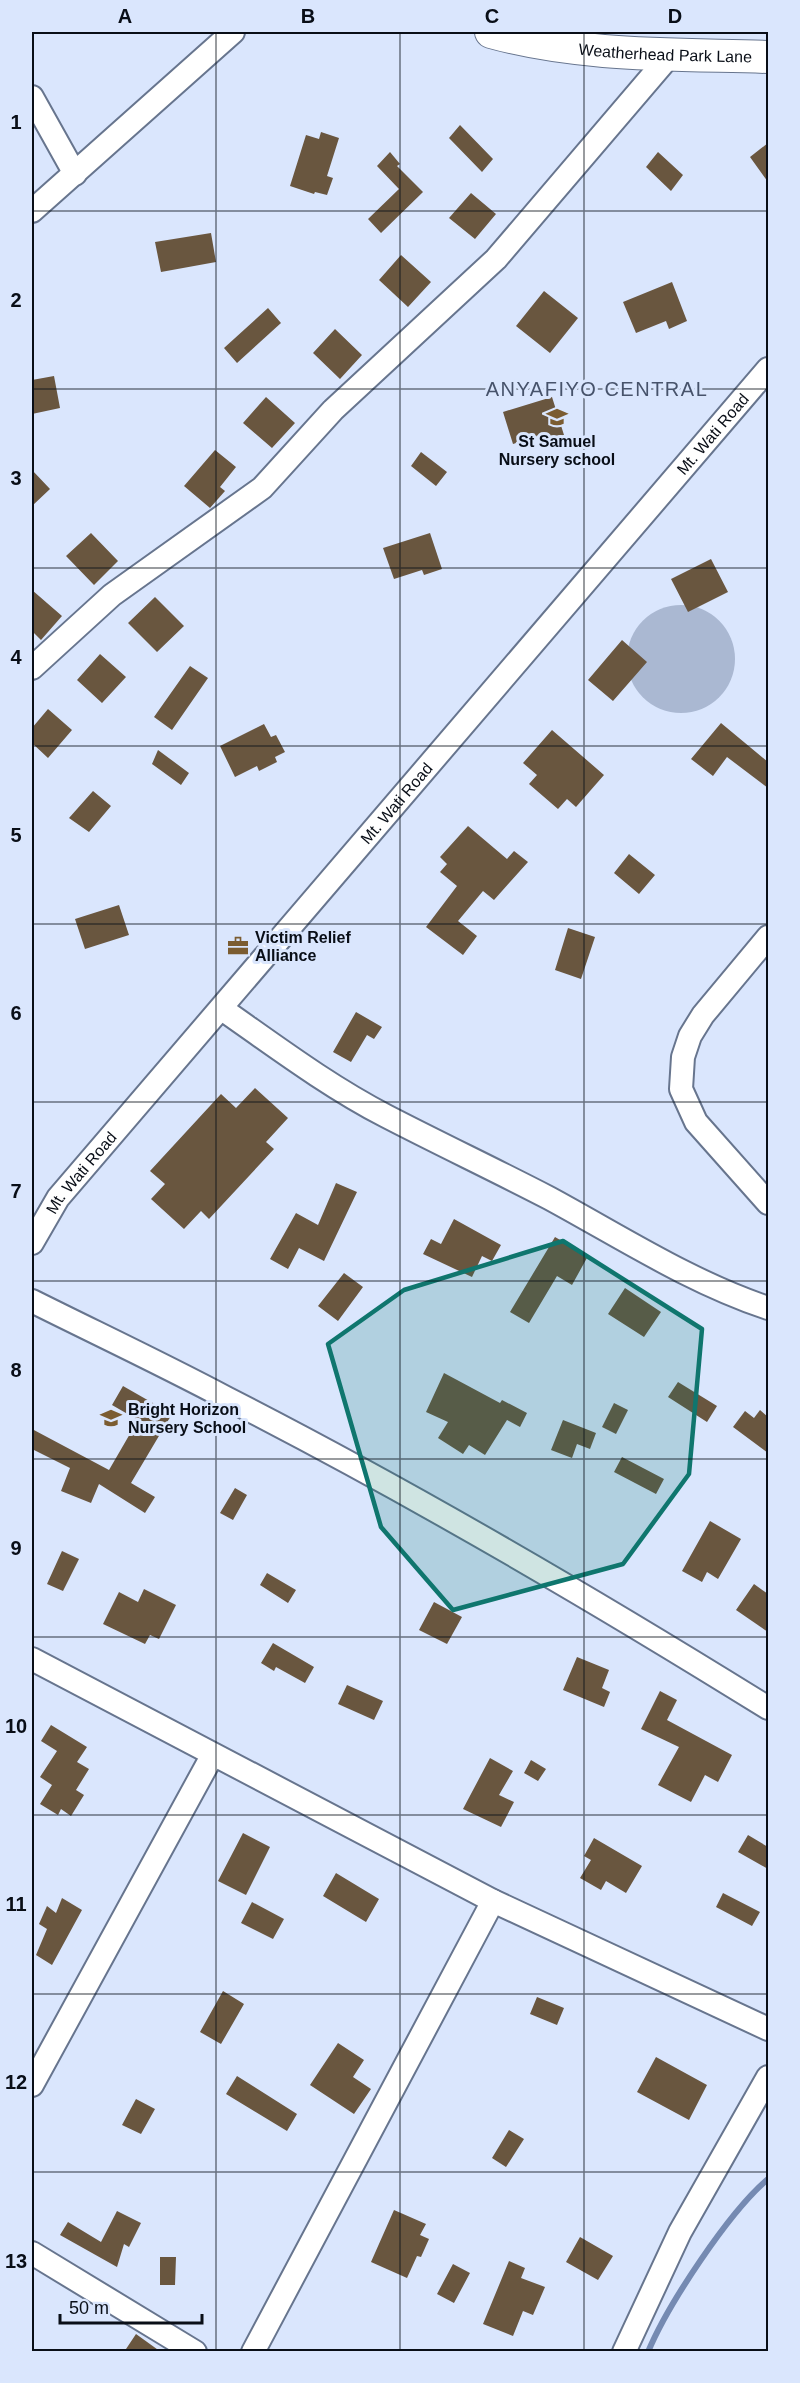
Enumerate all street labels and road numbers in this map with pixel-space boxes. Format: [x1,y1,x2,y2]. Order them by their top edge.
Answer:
street label: Weatherhead Park Lane [578,40,752,65]
street label: Mt. Wati Road [673,390,752,478]
street label: Mt. Wati Road [357,759,436,847]
street label: Mt. Wati Road [42,1128,119,1216]

